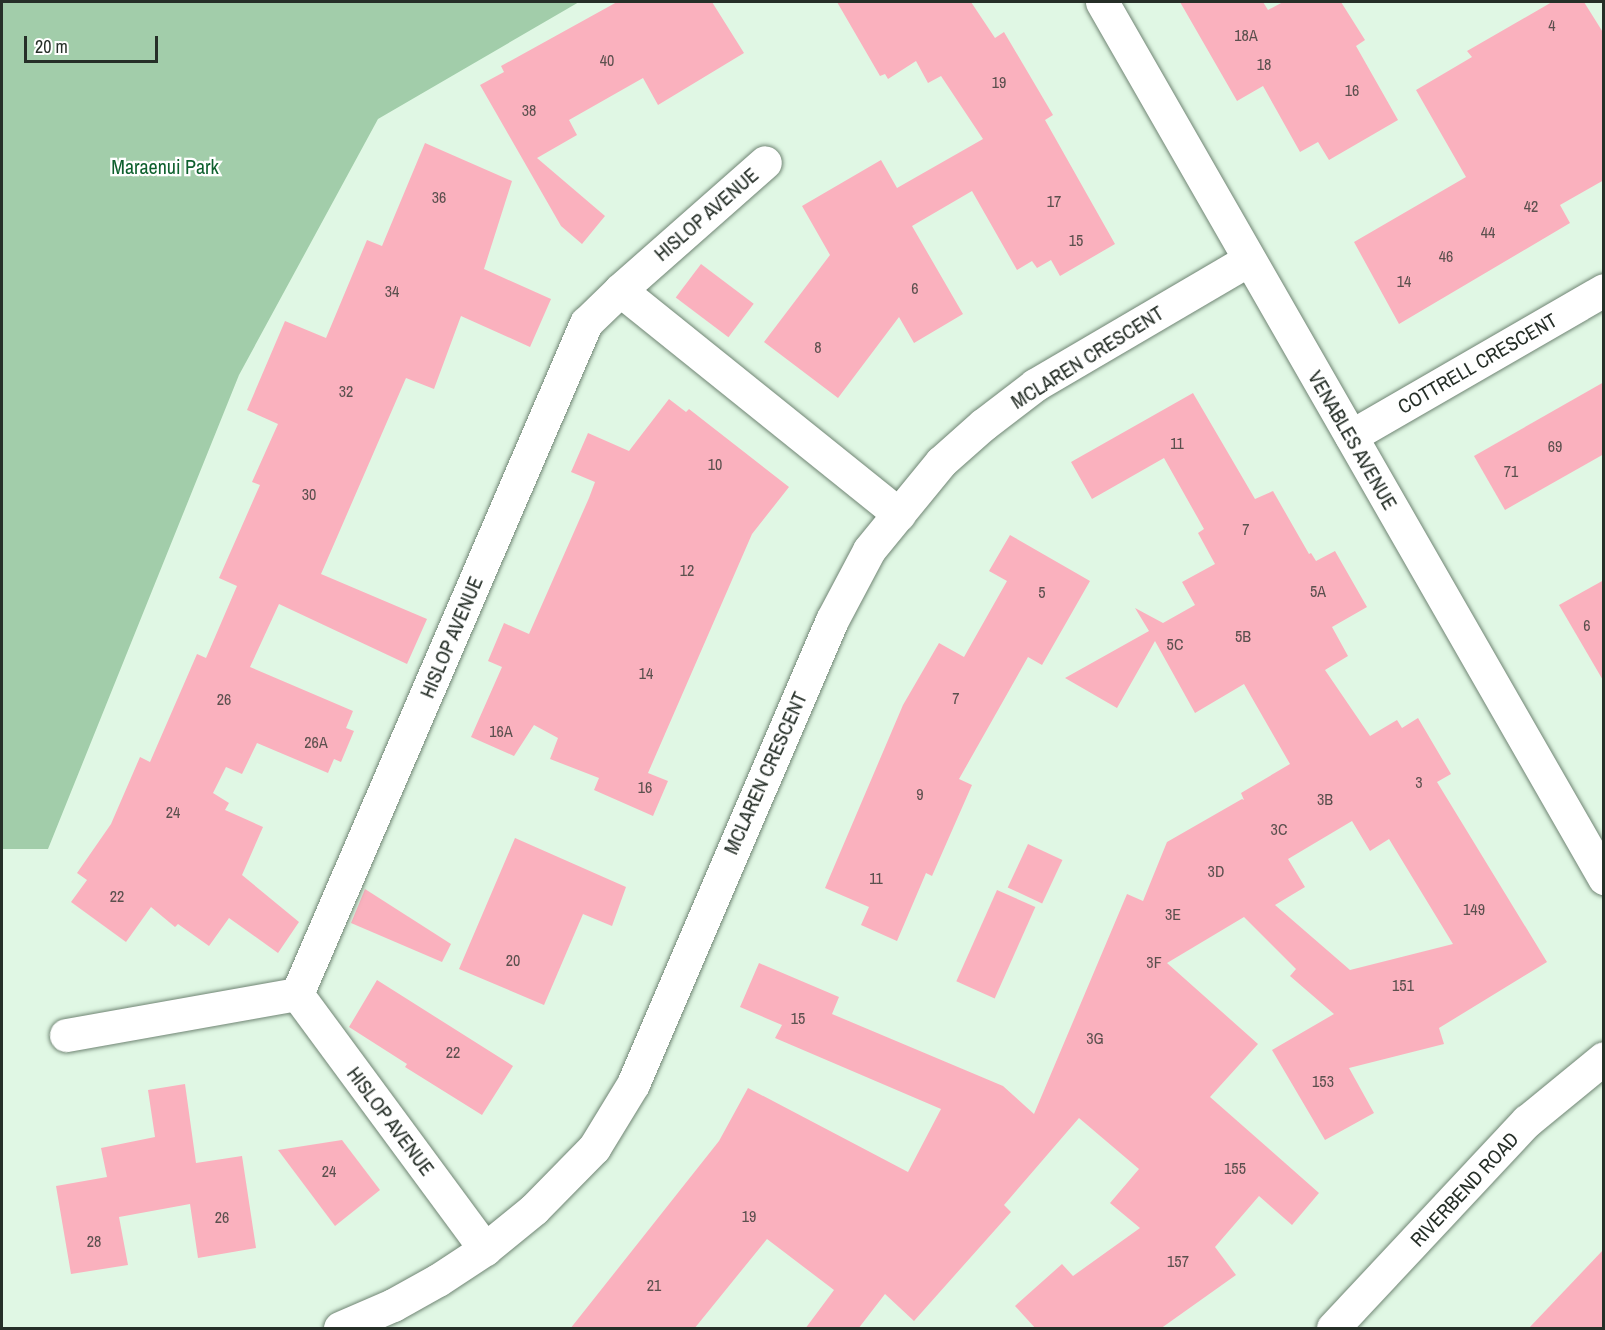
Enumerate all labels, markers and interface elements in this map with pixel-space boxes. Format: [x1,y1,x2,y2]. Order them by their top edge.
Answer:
house number: 4 [1548,15,1556,35]
scale bar [27,24,160,62]
house number: 18A [1234,25,1258,45]
text: 20 m [35,34,68,59]
house number: 40 [600,50,614,70]
house number: 18 [1257,54,1271,74]
house number: 19 [992,72,1006,92]
house number: 16 [1345,80,1359,100]
house number: 38 [522,100,536,120]
park label: Maraenui Park [111,154,219,178]
street label: HISLOP AVENUE [649,162,763,266]
house number: 36 [432,187,446,207]
house number: 17 [1047,191,1061,211]
house number: 42 [1524,196,1538,216]
house number: 44 [1481,222,1495,242]
house number: 15 [1069,230,1083,250]
house number: 46 [1439,246,1453,266]
house number: 14 [1397,271,1411,291]
house number: 6 [911,278,919,298]
house number: 34 [385,281,399,301]
street label: MCLAREN CRESCENT [1006,300,1168,414]
street label: COTTRELL CRESCENT [1393,308,1561,418]
house number: 8 [814,337,822,357]
street label: VENABLES AVENUE [1303,366,1403,514]
house number: 32 [339,381,353,401]
house number: 11 [1170,433,1184,453]
house number: 69 [1548,436,1562,456]
house number: 10 [708,454,722,474]
house number: 71 [1504,461,1518,481]
house number: 30 [302,484,316,504]
house number: 7 [1242,519,1250,539]
house number: 12 [680,560,694,580]
street label: HISLOP AVENUE [414,572,488,702]
house number: 5A [1310,581,1326,601]
house number: 5 [1038,582,1046,602]
house number: 6 [1583,615,1591,635]
house number: 5B [1235,626,1251,646]
house number: 5C [1167,634,1183,654]
house number: 14 [639,663,653,683]
street label: MCLAREN CRESCENT [718,688,812,858]
house number: 7 [952,688,960,708]
house number: 26 [217,689,231,709]
house number: 16A [489,721,513,741]
house number: 26A [304,732,328,752]
house number: 3 [1415,772,1423,792]
house number: 16 [638,777,652,797]
house number: 9 [916,784,924,804]
house number: 3B [1317,789,1333,809]
house number: 24 [166,802,180,822]
house number: 3C [1271,819,1287,839]
house number: 3D [1208,861,1224,881]
house number: 11 [869,868,883,888]
house number: 22 [110,886,124,906]
house number: 149 [1463,899,1485,919]
house number: 3E [1165,904,1181,924]
house number: 20 [506,950,520,970]
house number: 3F [1146,952,1162,972]
house number: 151 [1392,975,1414,995]
house number: 15 [791,1008,805,1028]
house number: 3G [1086,1028,1104,1048]
house number: 22 [446,1042,460,1062]
street label: HISLOP AVENUE [342,1061,440,1181]
house number: 153 [1312,1071,1334,1091]
street label: RIVERBEND ROAD [1405,1127,1523,1251]
house number: 155 [1224,1158,1246,1178]
house number: 24 [322,1161,336,1181]
house number: 19 [742,1206,756,1226]
house number: 26 [215,1207,229,1227]
house number: 28 [87,1231,101,1251]
house number: 157 [1167,1251,1189,1271]
house number: 21 [647,1275,661,1295]

